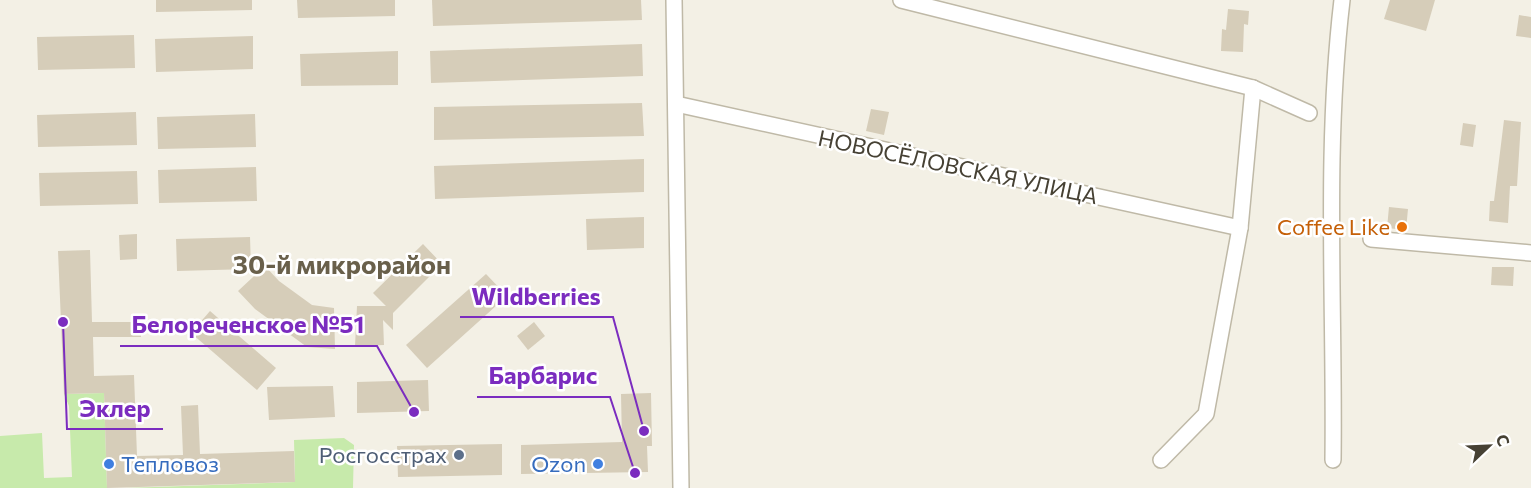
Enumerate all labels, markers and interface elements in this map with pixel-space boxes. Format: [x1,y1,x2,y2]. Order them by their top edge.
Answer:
street label: НОВОСЁЛОВСКАЯ УЛИЦА [816,124,1100,209]
place label: Coffee Like [1277,213,1390,240]
marker: Coffee Like [1395,220,1409,234]
district label: 30-й микрорайон [233,248,451,279]
callout: Wildberries [460,275,613,317]
text: Wildberries [471,281,601,310]
callout: Белореченское №51 [120,304,377,346]
text: Белореченское №51 [132,309,364,338]
callout: Барбарис [477,355,610,397]
text: Барбарис [489,360,597,389]
callout: Эклер [67,387,163,429]
text: Эклер [79,393,151,422]
north arrow [1459,416,1519,476]
text: С [1492,431,1514,449]
place label: Росгосстрах [319,441,447,468]
marker: Росгосстрах [452,448,466,462]
place label: Тепловоз [121,450,219,477]
place label: Ozon [531,450,586,477]
marker: Тепловоз [102,457,116,471]
marker: Ozon [591,457,605,471]

